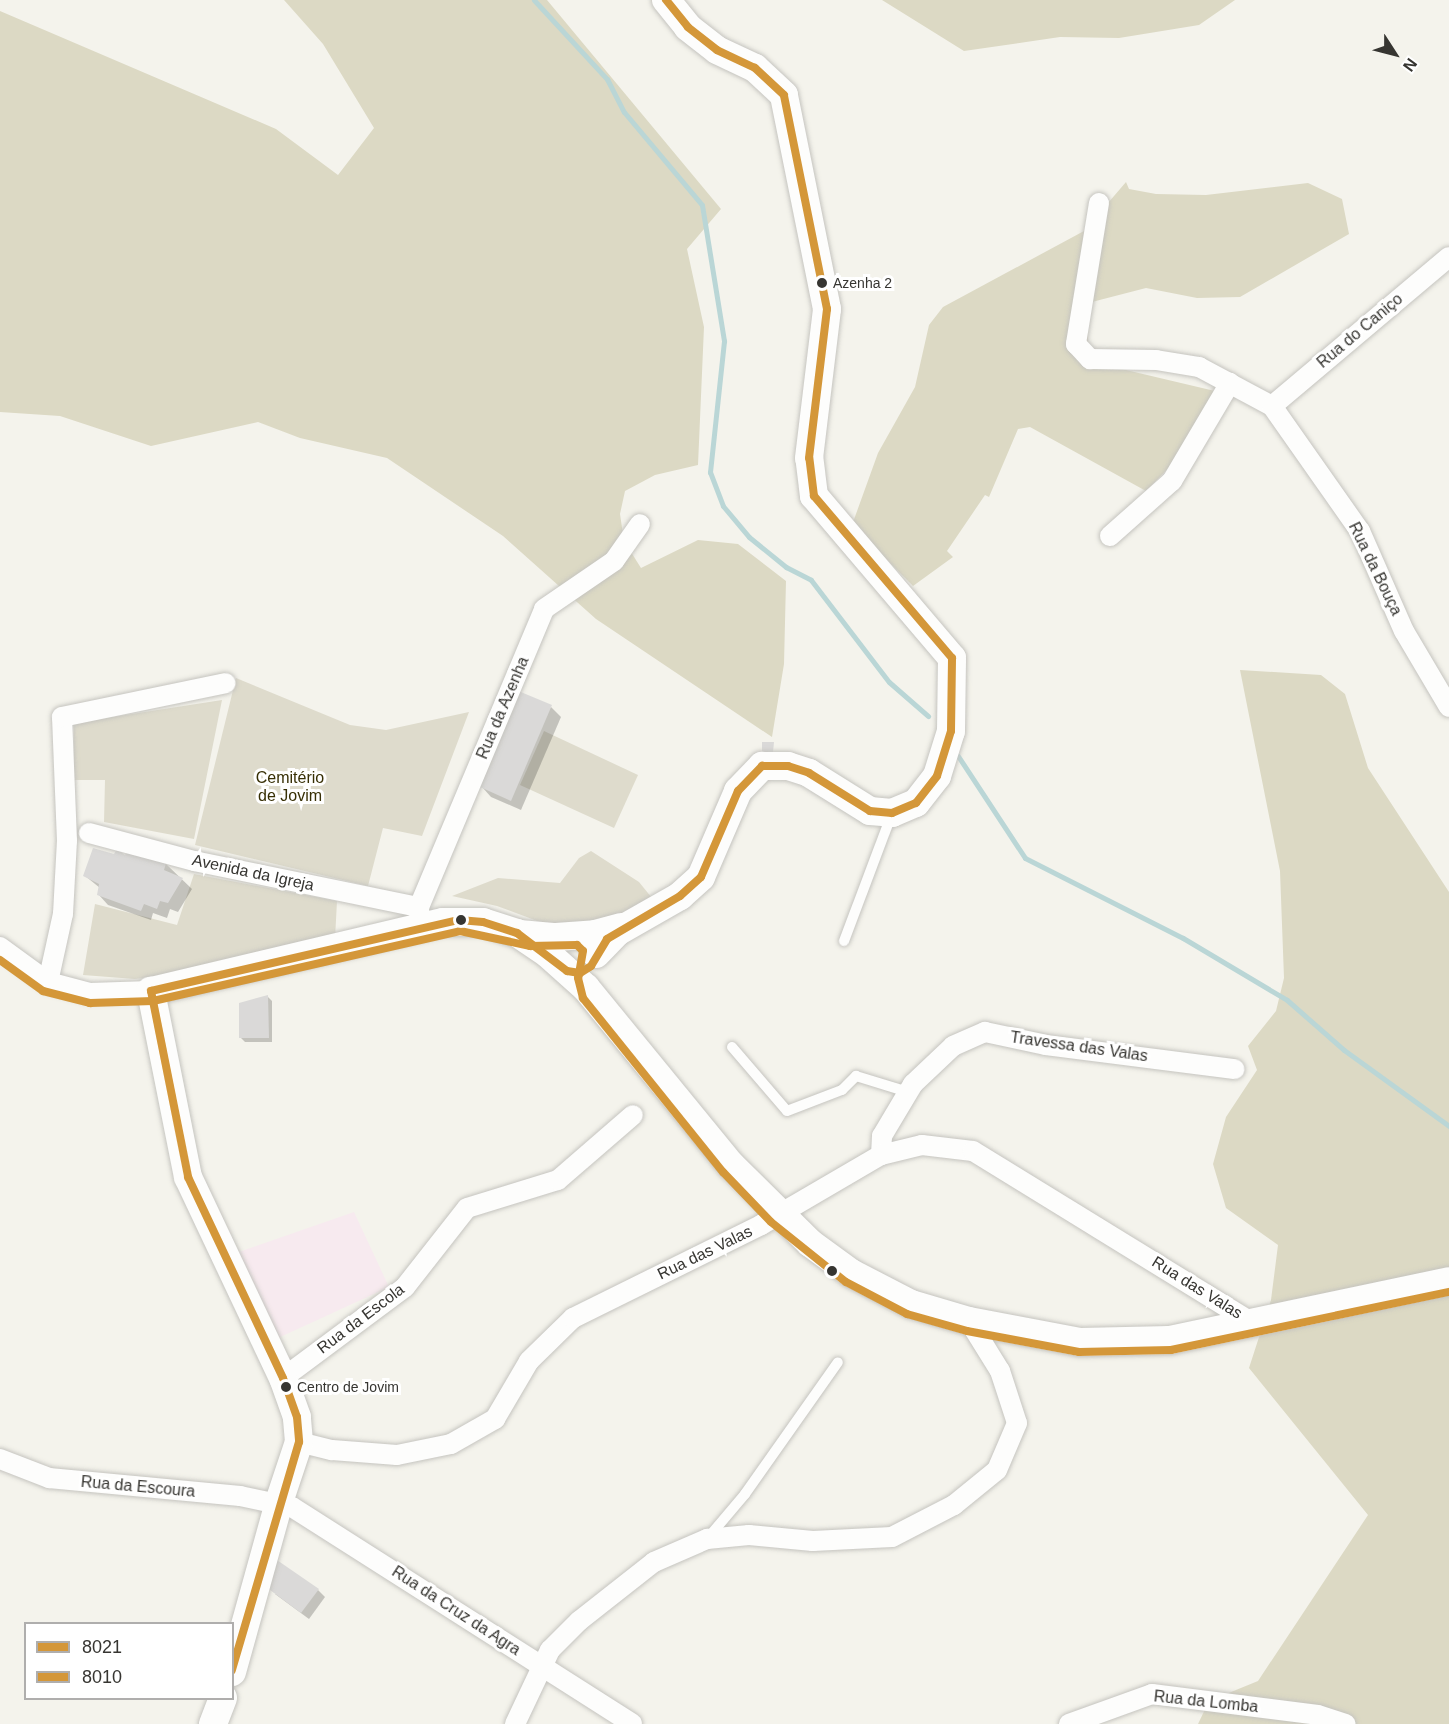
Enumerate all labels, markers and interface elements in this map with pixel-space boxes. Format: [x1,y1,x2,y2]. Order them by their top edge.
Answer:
north arrow [1365,24,1425,84]
text: N [1400,55,1420,75]
place label: Azenha 2 [833,275,892,291]
marker: Azenha 2 [816,277,828,289]
street label: Rua do Caniço [1313,290,1407,372]
street label: Rua da Bouça [1344,519,1406,619]
street label: Rua da Azenha [473,653,533,763]
park label: Cemitério de Jovim [256,768,324,806]
street label: Avenida da Igreja [190,851,316,895]
unlabelled marker [455,914,467,926]
street label: Travessa das Valas [1009,1028,1149,1066]
street label: Rua das Valas [655,1222,755,1284]
street label: Rua das Valas [1148,1253,1246,1323]
unlabelled marker [826,1265,838,1277]
street label: Rua da Escola [314,1280,408,1358]
place label: Centro de Jovim [297,1379,399,1395]
marker: Centro de Jovim [280,1381,292,1393]
street label: Rua da Escoura [80,1472,196,1502]
street label: Rua da Cruz da Agra [388,1562,524,1660]
legend [24,1622,234,1700]
text: 8021 [82,1637,122,1657]
text: 8010 [82,1667,122,1687]
street label: Rua da Lomba [1153,1687,1259,1717]

